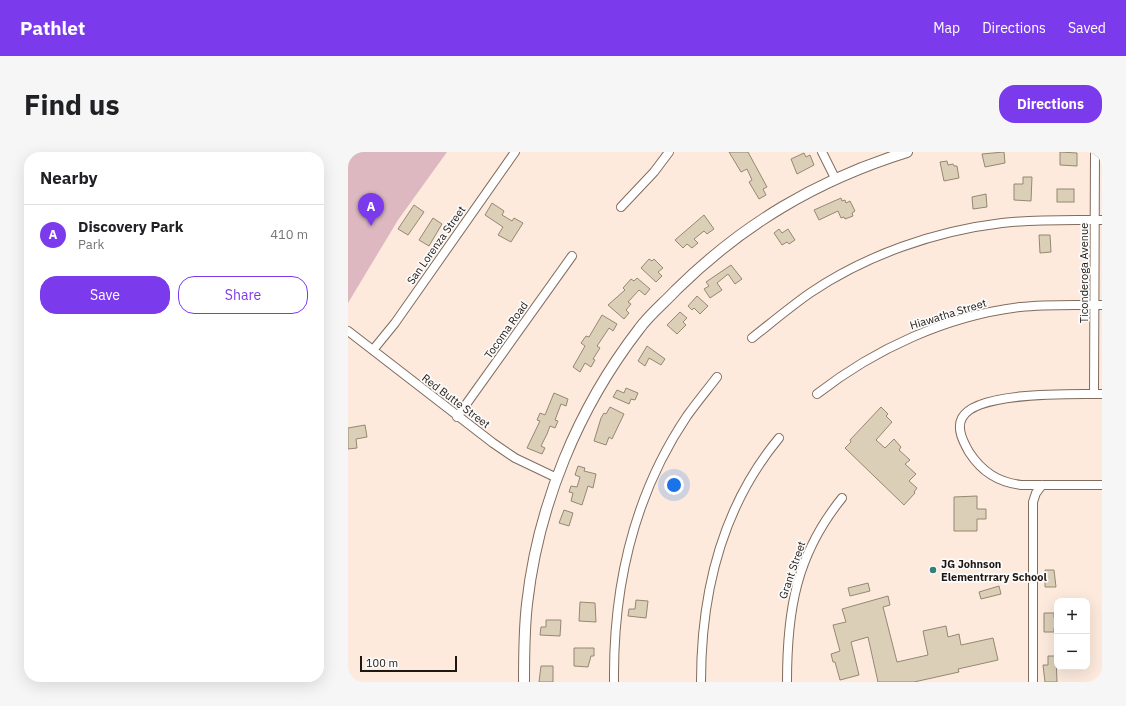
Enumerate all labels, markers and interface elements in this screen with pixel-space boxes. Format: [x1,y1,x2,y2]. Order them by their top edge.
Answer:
text: Pathlet [20,16,85,40]
text: Map [933,19,960,37]
text: Directions [982,19,1046,37]
text: Saved [1068,19,1106,37]
button: Directions [999,85,1102,123]
text: Find us [24,86,120,123]
text: Nearby [40,167,98,189]
pin: A [358,193,384,226]
street label: San Lorenza Street [404,203,468,287]
text: Discovery Park [78,217,183,236]
street label: Ticonderoga Avenue [1077,223,1091,323]
text: A [49,226,57,243]
text: 410 m [270,226,308,243]
text: Park [78,236,104,253]
button: Save [40,276,170,314]
button: Share [178,276,308,314]
street label: Hiawatha Street [908,296,988,332]
street label: Tocoma Road [481,299,531,361]
street label: Red Butte Street [419,371,493,431]
your location [664,475,684,495]
street label: Grant Street [776,539,808,601]
place label: JG Johnson Elementrrary School [941,557,1047,584]
marker: JG Johnson Elementrrary School [928,565,938,575]
map controls [1054,598,1090,670]
button: + [1054,598,1090,634]
button: − [1054,634,1090,670]
scale bar [360,654,457,673]
text: 100 m [366,656,398,670]

